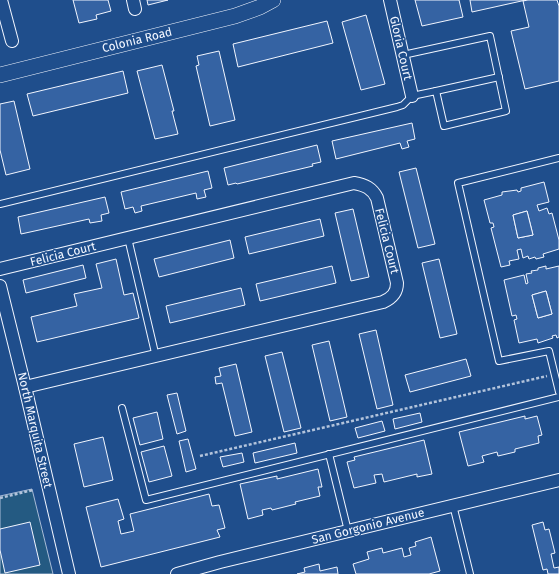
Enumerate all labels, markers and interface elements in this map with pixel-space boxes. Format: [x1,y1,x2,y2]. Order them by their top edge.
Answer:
street label: Gloria Court [387,15,415,82]
street label: Colonia Road [100,25,174,55]
street label: Felicia Court [372,207,402,276]
street label: Felicia Court [29,239,98,269]
street label: North Marquita Street [15,371,55,490]
street label: San Gorgonio Avenue [310,505,426,547]

